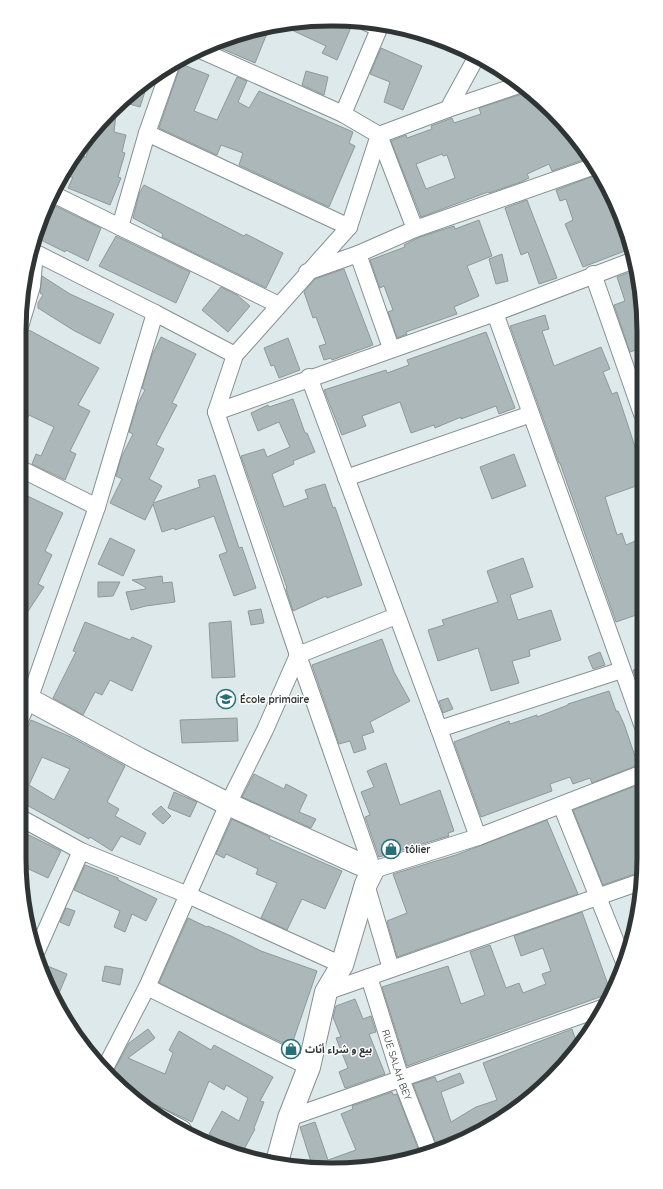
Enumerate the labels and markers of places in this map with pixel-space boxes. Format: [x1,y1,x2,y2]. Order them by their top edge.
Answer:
school or university icon: École primaire [215,688,237,710]
place label: École primaire [240,693,309,706]
shop icon: tôlier [380,838,402,860]
place label: tôlier [405,843,431,856]
shop icon: بيع و شراء أثاث [280,1038,302,1060]
place label: بيع و شراء أثاث [305,1043,372,1058]

